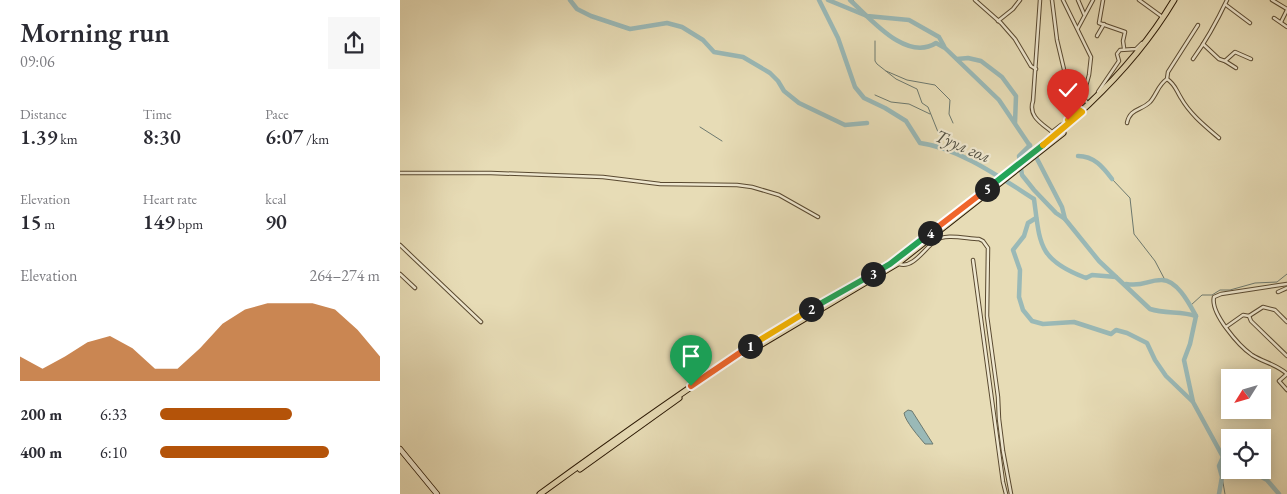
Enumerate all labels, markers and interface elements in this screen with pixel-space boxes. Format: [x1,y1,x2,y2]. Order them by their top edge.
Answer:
text: Morning run [20,14,170,50]
button: share [328,17,380,69]
text: 09:06 [20,51,55,72]
pin [1047,69,1089,120]
icon: check [1054,76,1082,104]
text: Distance [20,105,67,123]
text: Time [143,105,172,123]
text: Pace [265,105,289,123]
text: 1.39 [20,123,57,150]
text: 8:30 [143,123,181,150]
text: 6:07 [265,123,303,150]
water label: Туул гол [932,124,994,168]
text: km [57,130,78,148]
text: /km [303,130,329,148]
pin: 5 [974,176,1000,202]
text: 5 [984,180,991,198]
text: Elevation [20,190,70,208]
text: Heart rate [143,190,197,208]
text: kcal [265,190,286,208]
text: 15 [20,208,42,235]
text: 149 [143,208,175,235]
text: 90 [265,208,287,235]
text: m [42,215,55,233]
text: bpm [175,215,203,233]
pin: 4 [918,220,942,246]
text: 4 [927,224,934,242]
pin: 3 [860,262,886,286]
text: Elevation [20,265,78,286]
text: 264–274 m [309,265,380,286]
text: 3 [870,265,877,283]
pin: 2 [798,296,824,322]
text: 2 [808,300,815,318]
pin: 1 [738,334,762,358]
pin [670,335,712,386]
text: 1 [747,337,754,355]
icon: arrive [677,342,705,370]
north arrow [1221,369,1271,419]
map controls [1221,369,1271,479]
text: 200 m [20,404,62,425]
text: 6:33 [100,404,127,425]
button: locate [1221,429,1271,479]
text: 400 m [20,442,62,463]
text: 6:10 [100,442,127,463]

